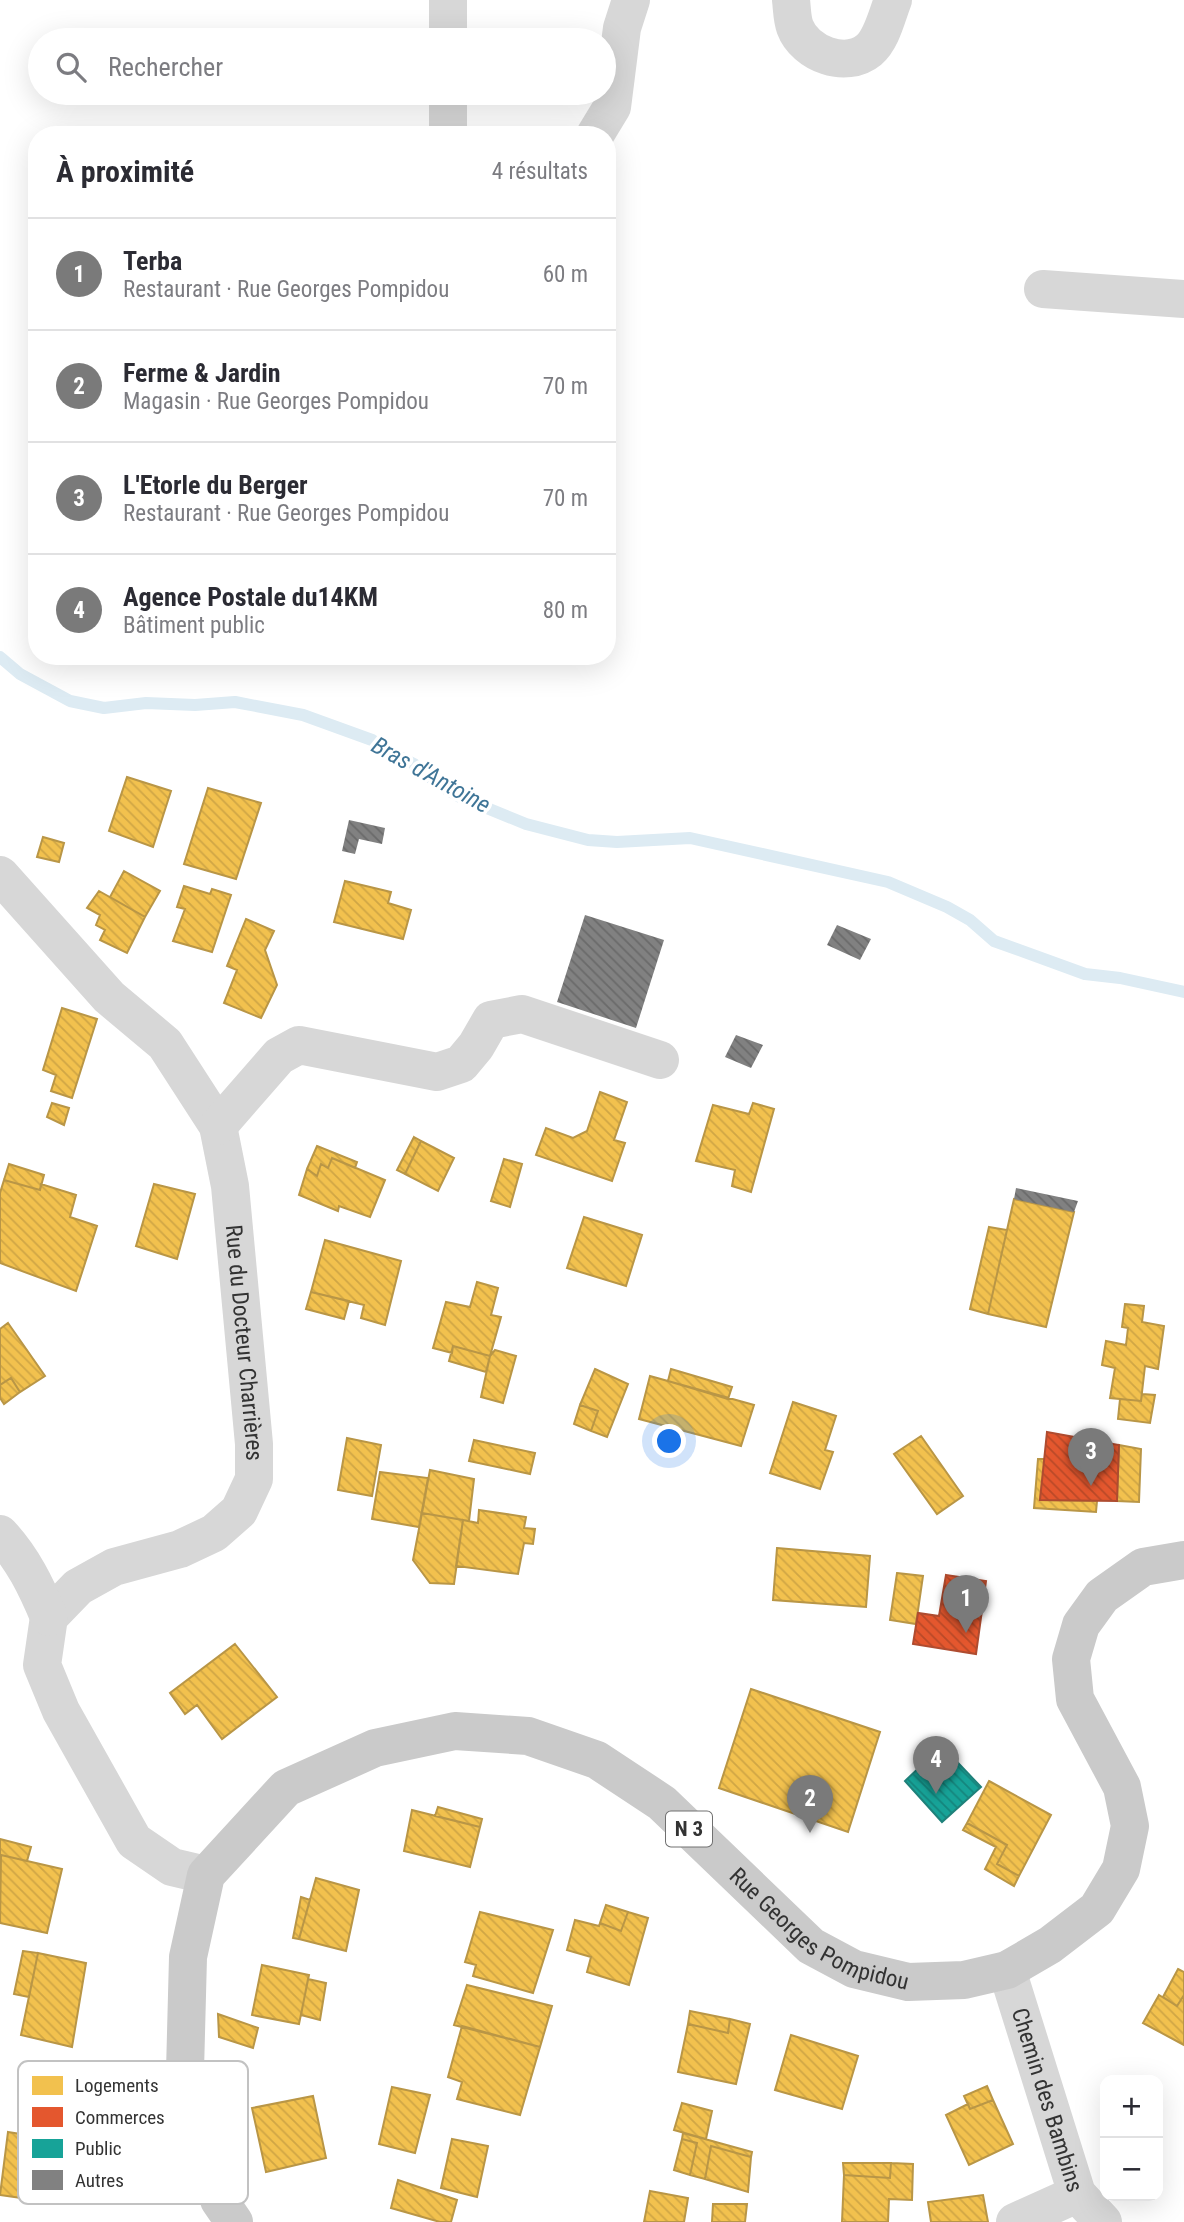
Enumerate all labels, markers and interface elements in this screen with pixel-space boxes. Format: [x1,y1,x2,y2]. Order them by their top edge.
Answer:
search box [28,28,616,105]
icon: search [52,48,90,86]
text: Rechercher [108,52,223,82]
text: À proximité [56,154,194,189]
text: 4 résultats [492,158,588,185]
text: Terba [123,246,182,276]
text: 1 [73,261,85,288]
text: 60 m [543,261,588,288]
text: Restaurant · Rue Georges Pompidou [123,276,449,303]
text: Ferme & Jardin [123,358,281,388]
text: 2 [73,373,85,400]
text: 70 m [543,373,588,400]
text: Magasin · Rue Georges Pompidou [123,388,429,415]
text: L'Etorle du Berger [123,470,308,500]
text: 3 [73,485,85,512]
text: 70 m [543,485,588,512]
text: Restaurant · Rue Georges Pompidou [123,500,449,527]
text: Agence Postale du14KM [123,582,378,612]
text: 4 [73,597,85,624]
text: 80 m [543,597,588,624]
text: Bâtiment public [123,612,265,639]
water label: Bras d'Antoine [367,731,495,819]
street label: Rue du Docteur Charrières [220,1224,268,1461]
your location [652,1424,686,1458]
pin: 3 [1068,1428,1114,1486]
pin: 1 [943,1575,989,1633]
pin: 4 [913,1736,959,1794]
pin: 2 [787,1775,833,1833]
road number: N 3 [666,1812,712,1846]
street label: Rue Georges Pompidou [724,1862,912,1995]
street label: Chemin des Bambins [1006,2005,1089,2195]
legend [18,2061,248,2204]
text: Logements [75,2074,159,2097]
map controls [1100,2075,1163,2201]
button: + [1100,2075,1163,2138]
text: Commerces [75,2106,165,2129]
text: Public [75,2137,122,2160]
button: − [1100,2138,1163,2201]
text: Autres [75,2169,124,2192]

